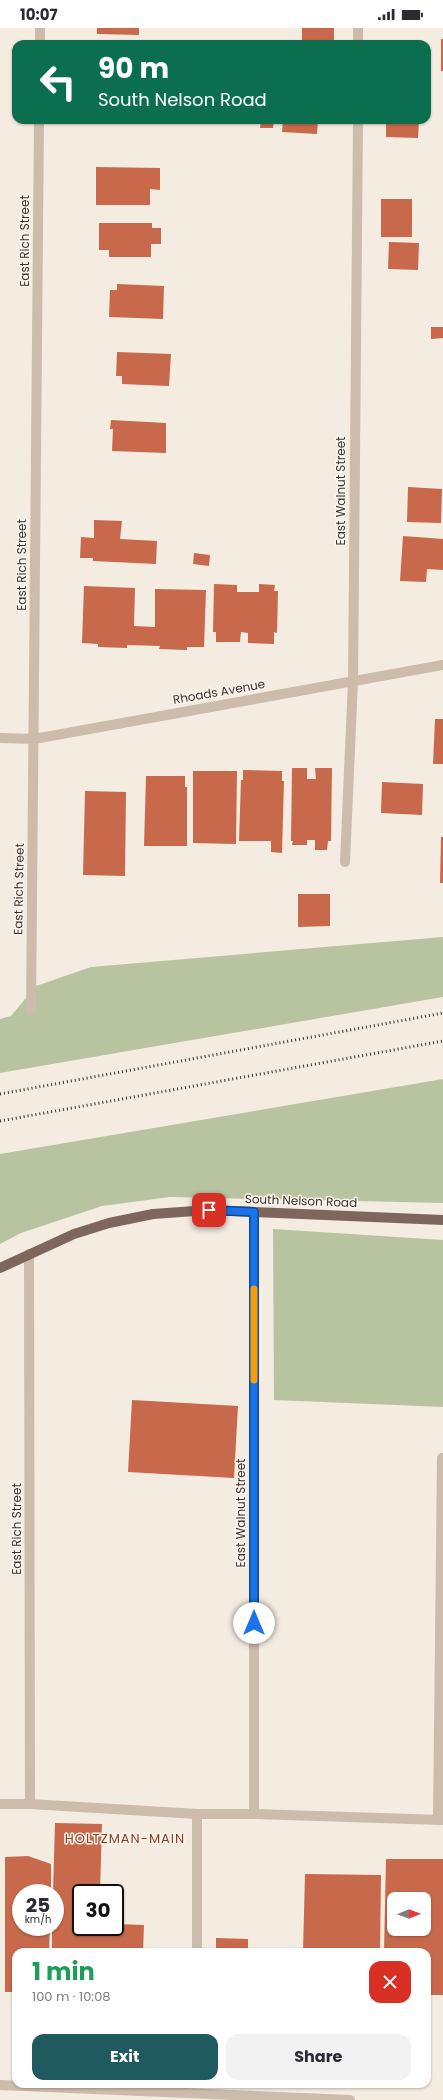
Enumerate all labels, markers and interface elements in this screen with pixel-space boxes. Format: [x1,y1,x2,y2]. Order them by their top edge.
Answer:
text: 10:07 [20,4,58,25]
text: 90 m [98,49,169,88]
icon: left [32,56,84,108]
text: South Nelson Road [98,87,267,112]
street label: East Rich Street [16,195,33,287]
street label: East Walnut Street [332,437,349,545]
street label: East Rich Street [13,519,30,611]
street label: Rhoads Avenue [171,675,266,708]
street label: East Rich Street [9,843,28,935]
street label: South Nelson Road [244,1190,358,1211]
pin [192,1193,226,1227]
icon: arrive [198,1199,220,1221]
street label: East Walnut Street [232,1459,249,1567]
street label: East Rich Street [8,1483,25,1575]
position arrow [233,1602,275,1644]
district label: HOLTZMAN-MAIN [65,1829,185,1848]
speed limit sign: 30 [72,1884,124,1936]
text: 25 [26,1891,50,1919]
north arrow [387,1892,431,1936]
map controls [387,1892,431,1936]
text: km/h [25,1912,51,1927]
text: 1 min [32,1955,95,1988]
button: close [369,1961,411,2003]
text: 100 m · 10:08 [32,1987,111,2006]
button: Exit [32,2034,218,2080]
button: Share [226,2034,411,2080]

